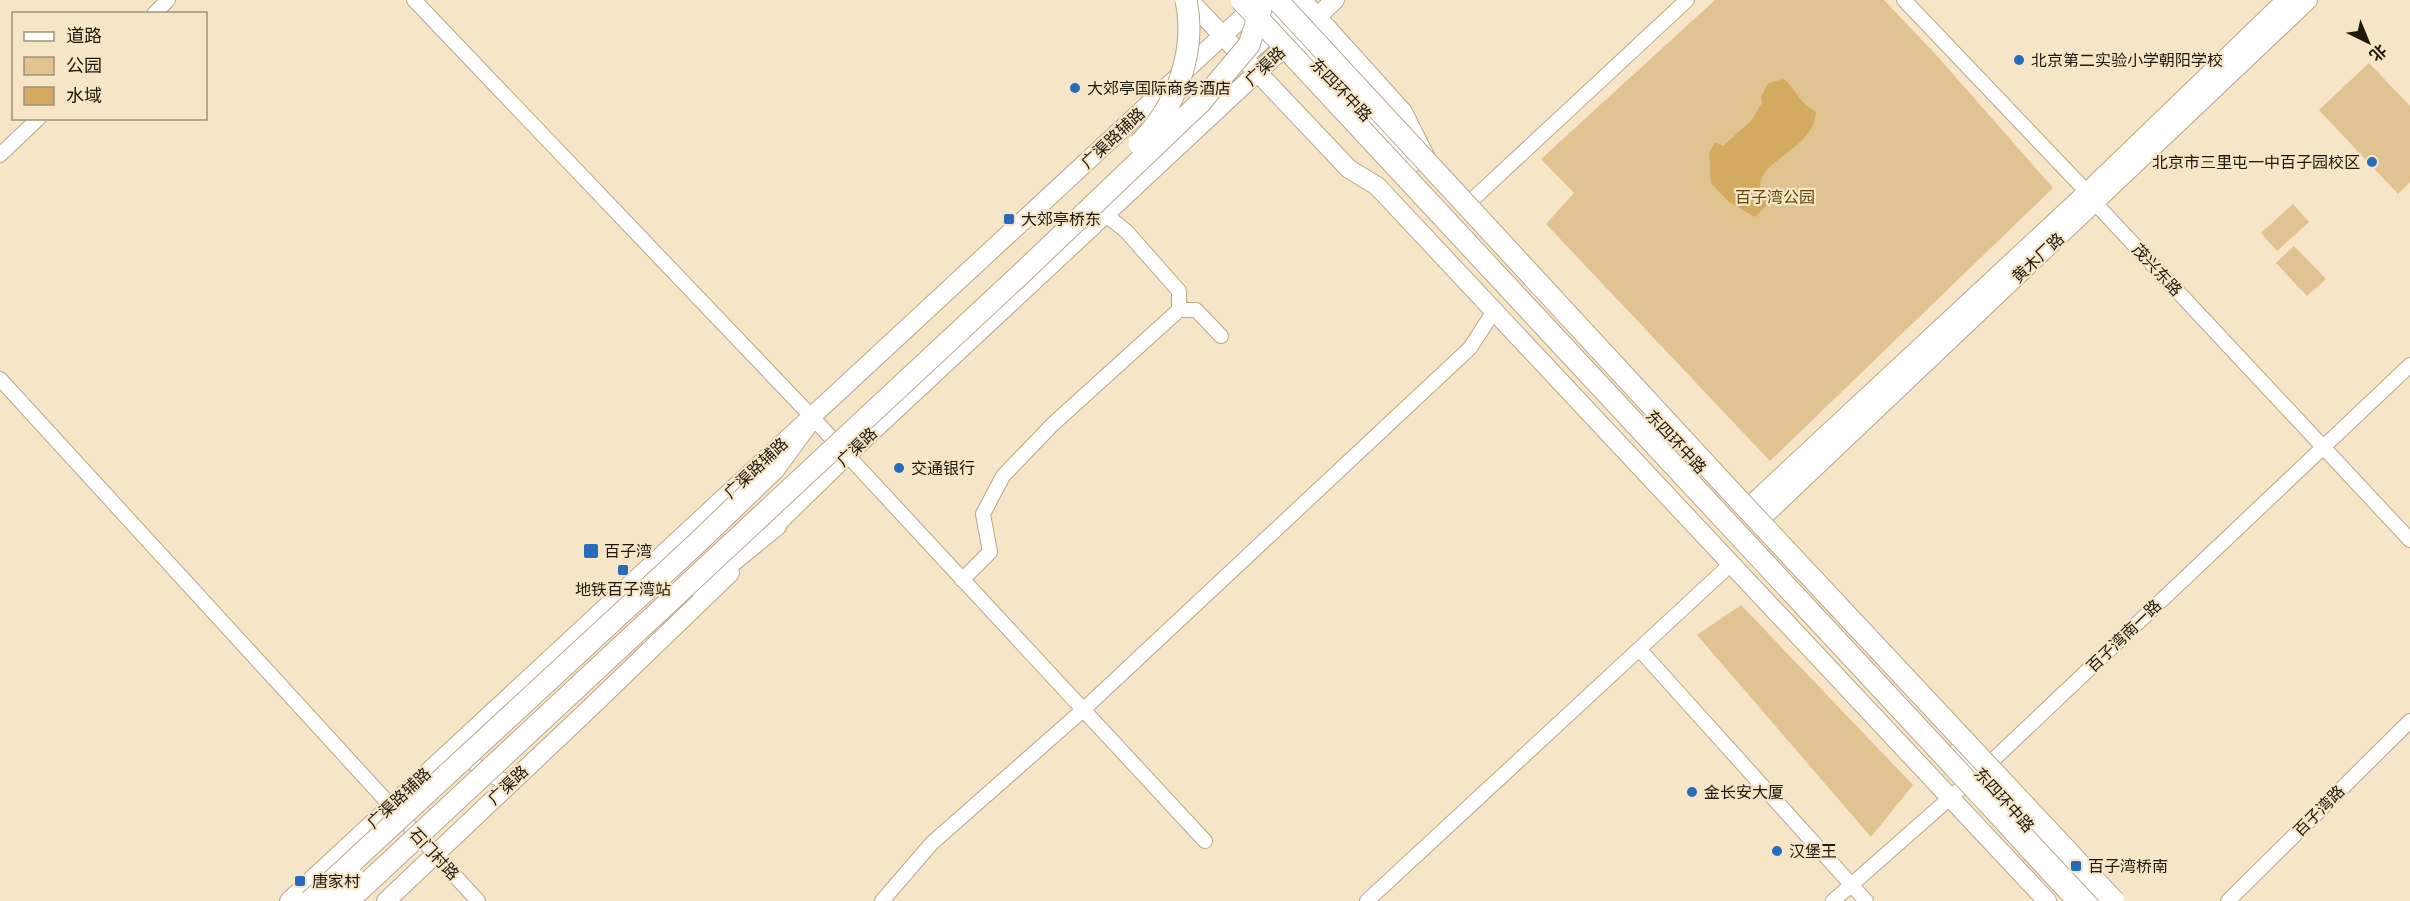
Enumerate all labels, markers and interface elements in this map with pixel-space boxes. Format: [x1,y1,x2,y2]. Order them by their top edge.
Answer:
legend [12,12,207,120]
north arrow [2338,12,2398,72]
text: 道路 [66,23,102,48]
text: 北 [2364,39,2392,66]
street label: 广渠路 [1240,41,1290,91]
place label: 北京第二实验小学朝阳学校 [2031,49,2223,72]
text: 公园 [66,53,102,78]
street label: 东四环中路 [1305,53,1377,127]
marker: 北京第二实验小学朝阳学校 [2012,53,2026,67]
place label: 大郊亭国际商务酒店 [1087,77,1231,100]
marker: 大郊亭国际商务酒店 [1068,81,1082,95]
text: 水域 [66,83,102,108]
street label: 广渠路辅路 [1076,102,1150,174]
place label: 北京市三里屯一中百子园校区 [2152,151,2360,174]
marker: 北京市三里屯一中百子园校区 [2365,155,2379,169]
park label: 百子湾公园 [1735,186,1815,209]
place label: 大郊亭桥东 [1021,208,1101,231]
marker: 大郊亭桥东 [1002,212,1016,226]
street label: 黄木厂路 [2007,228,2069,288]
street label: 茂兴东路 [2127,239,2187,301]
street label: 东四环中路 [1640,405,1712,479]
street label: 广渠路 [832,422,882,472]
street label: 广渠路辅路 [719,432,793,504]
place label: 交通银行 [911,457,975,480]
marker: 交通银行 [892,461,906,475]
place label: 百子湾 [604,540,652,563]
marker: 百子湾 [582,542,600,560]
marker: 地铁百子湾站 [616,563,630,577]
place label: 地铁百子湾站 [575,578,671,601]
street label: 百子湾南一路 [2081,594,2167,678]
street label: 广渠路 [483,760,533,810]
street label: 广渠路辅路 [362,762,436,834]
street label: 东四环中路 [1969,763,2039,837]
street label: 百子湾路 [2288,780,2350,842]
place label: 金长安大厦 [1704,781,1784,804]
marker: 金长安大厦 [1685,785,1699,799]
street label: 石门村路 [404,823,464,885]
place label: 汉堡王 [1789,840,1837,863]
marker: 汉堡王 [1770,844,1784,858]
place label: 百子湾桥南 [2088,855,2168,878]
marker: 百子湾桥南 [2069,859,2083,873]
place label: 唐家村 [312,870,360,893]
marker: 唐家村 [293,874,307,888]

